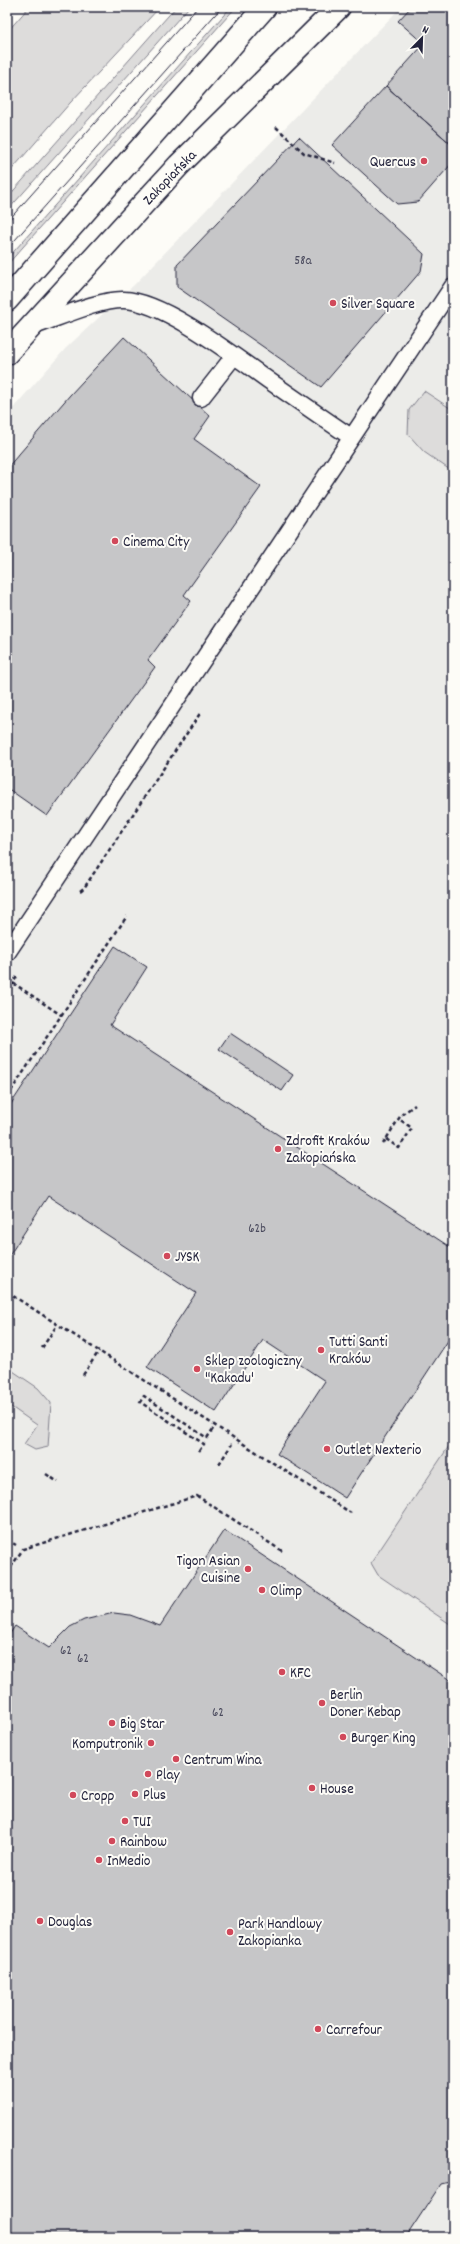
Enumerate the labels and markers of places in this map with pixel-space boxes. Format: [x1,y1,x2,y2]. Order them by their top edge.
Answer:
place label: Quercus [370,152,416,174]
marker: Quercus [419,156,429,166]
place label: Silver Square [341,294,415,316]
marker: Silver Square [328,298,338,308]
place label: Cinema City [123,532,190,554]
marker: Cinema City [110,536,120,546]
place label: Zdrofit Kraków Zakopiańska [286,1131,370,1170]
marker: Zdrofit Kraków Zakopiańska [273,1144,283,1154]
place label: JYSK [175,1247,200,1269]
marker: JYSK [162,1251,172,1261]
place label: Tutti Santi Kraków [329,1332,388,1371]
marker: Tutti Santi Kraków [316,1345,326,1355]
place label: Sklep zoologiczny "Kakadu' [205,1351,303,1390]
marker: Sklep zoologiczny "Kakadu' [192,1364,202,1374]
place label: Outlet Nexterio [335,1440,422,1462]
marker: Outlet Nexterio [322,1444,332,1454]
place label: Tigon Asian Cuisine [176,1551,240,1590]
marker: Tigon Asian Cuisine [243,1564,253,1574]
place label: Olimp [270,1581,302,1603]
marker: Olimp [257,1585,267,1595]
place label: KFC [290,1663,311,1685]
marker: KFC [277,1667,287,1677]
place label: Berlin Doner Kebap [330,1685,401,1724]
marker: Berlin Doner Kebap [317,1698,327,1708]
place label: Big Star [120,1714,165,1736]
marker: Big Star [107,1718,117,1728]
place label: Burger King [351,1728,416,1750]
marker: Burger King [338,1732,348,1742]
place label: Komputronik [72,1734,143,1756]
marker: Komputronik [146,1738,156,1748]
place label: Centrum Wina [184,1750,263,1772]
marker: Centrum Wina [171,1754,181,1764]
place label: Play [156,1765,180,1787]
marker: Play [143,1769,153,1779]
place label: House [320,1779,354,1801]
marker: House [307,1783,317,1793]
place label: Plus [143,1785,166,1807]
place label: Cropp [81,1786,115,1808]
marker: Plus [130,1789,140,1799]
marker: Cropp [68,1790,78,1800]
place label: TUI [133,1812,151,1834]
marker: TUI [120,1816,130,1826]
place label: Rainbow [120,1832,167,1854]
marker: Rainbow [107,1836,117,1846]
place label: InMedio [107,1851,151,1873]
marker: InMedio [94,1855,104,1865]
place label: Douglas [48,1912,92,1934]
place label: Park Handlowy Zakopianka [238,1914,323,1953]
marker: Douglas [35,1916,45,1926]
marker: Park Handlowy Zakopianka [225,1927,235,1937]
place label: Carrefour [326,2020,383,2042]
marker: Carrefour [313,2024,323,2034]

